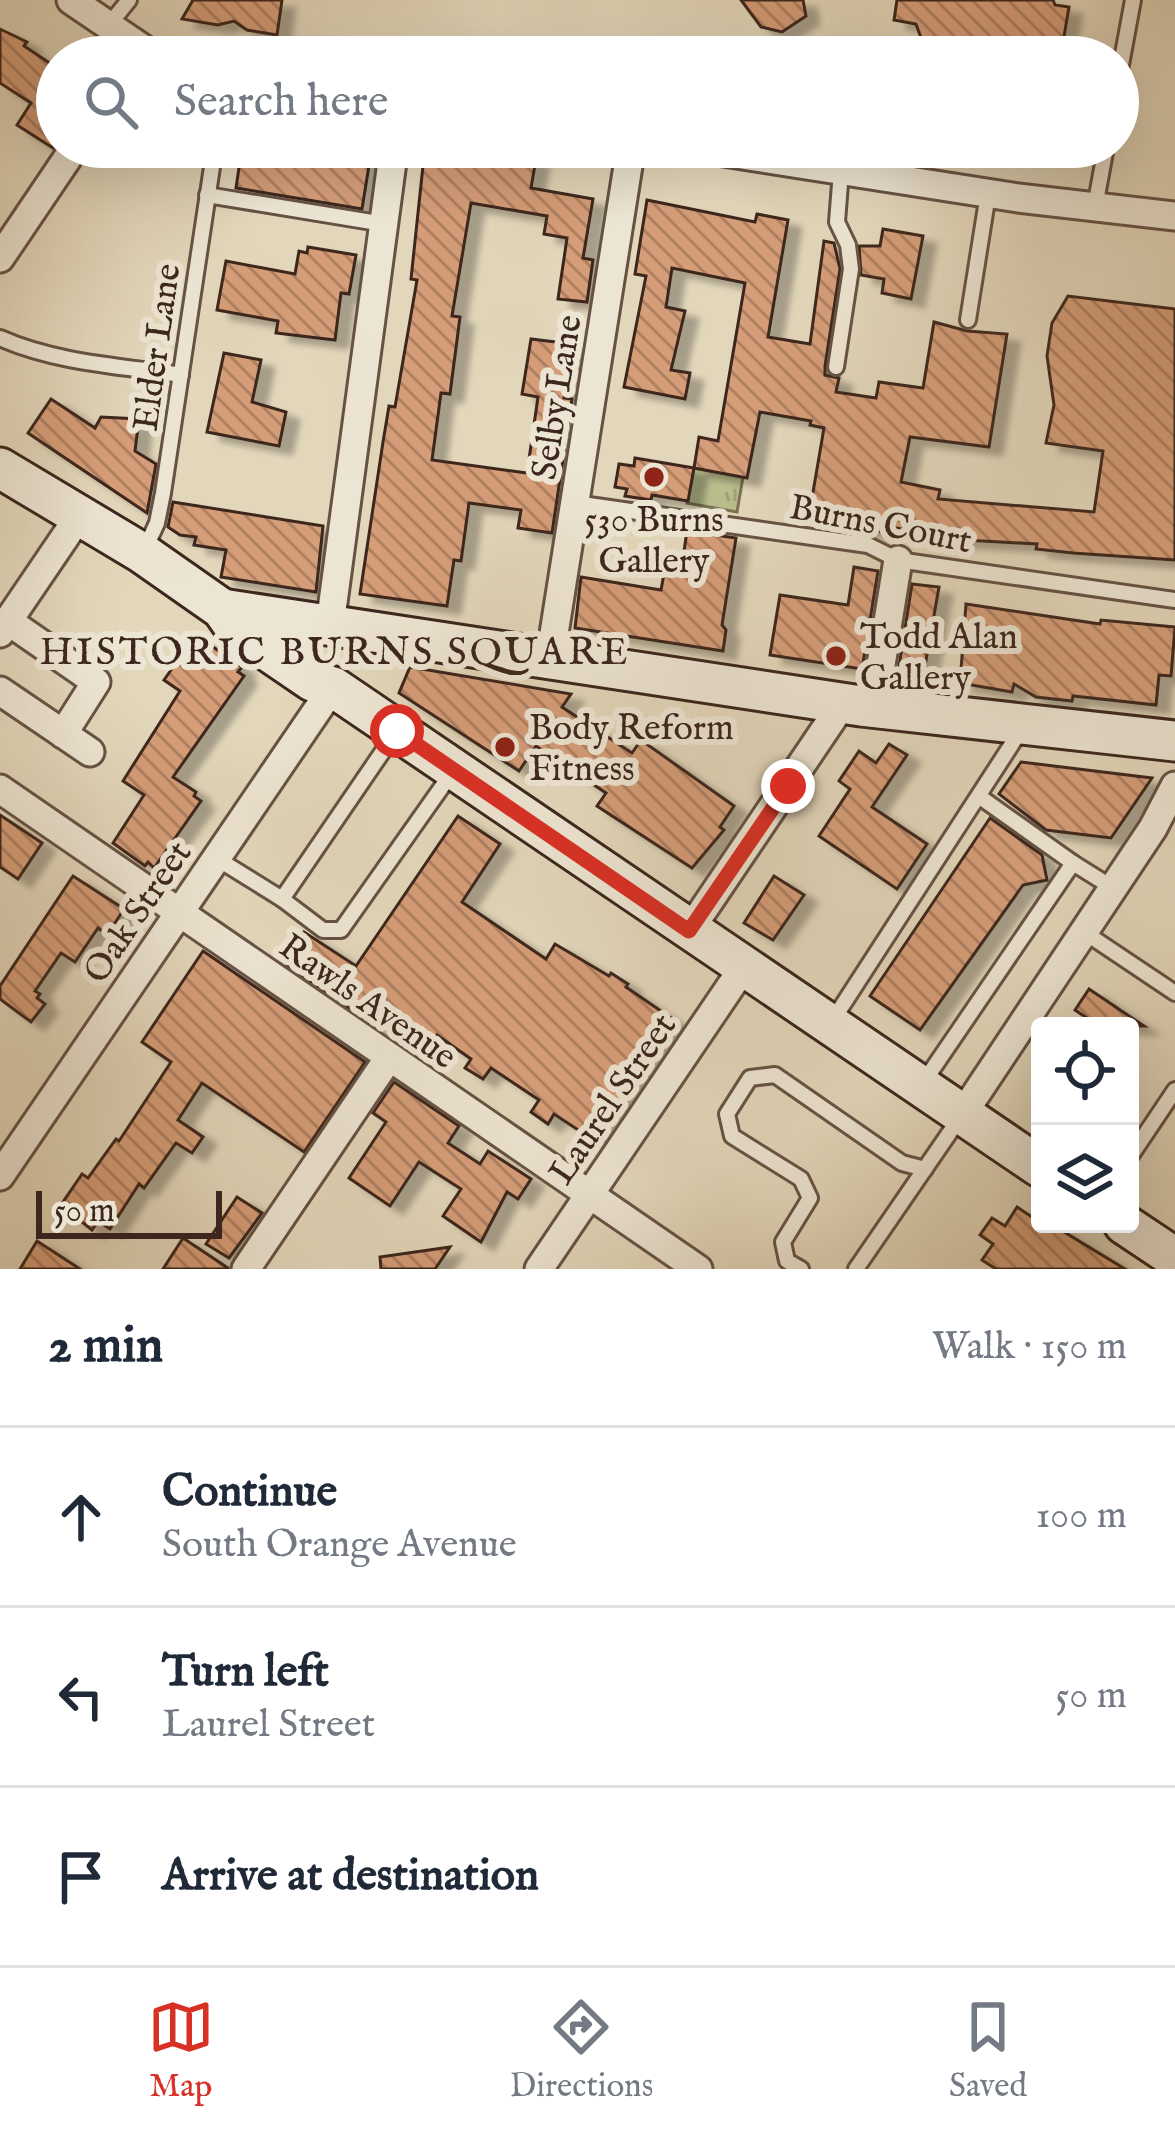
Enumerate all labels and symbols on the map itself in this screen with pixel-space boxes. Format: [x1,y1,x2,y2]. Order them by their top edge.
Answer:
street label: Elder Lane [123,261,192,434]
street label: Selby Lane [522,312,594,483]
marker: 530 Burns Gallery [641,464,667,490]
street label: Burns Court [785,485,975,565]
place label: 530 Burns Gallery [584,498,724,585]
place label: Todd Alan Gallery [860,615,1018,702]
district label: HISTORIC BURNS SQUARE [39,629,631,678]
marker: Todd Alan Gallery [823,643,849,669]
route start [370,704,424,758]
place label: Body Reform Fitness [529,706,734,793]
marker: Body Reform Fitness [492,734,518,760]
route end [761,759,815,813]
street label: Oak Street [74,833,203,993]
street label: Rawls Avenue [270,925,465,1080]
street label: Laurel Street [539,1005,688,1194]
scale bar [36,1185,222,1238]

